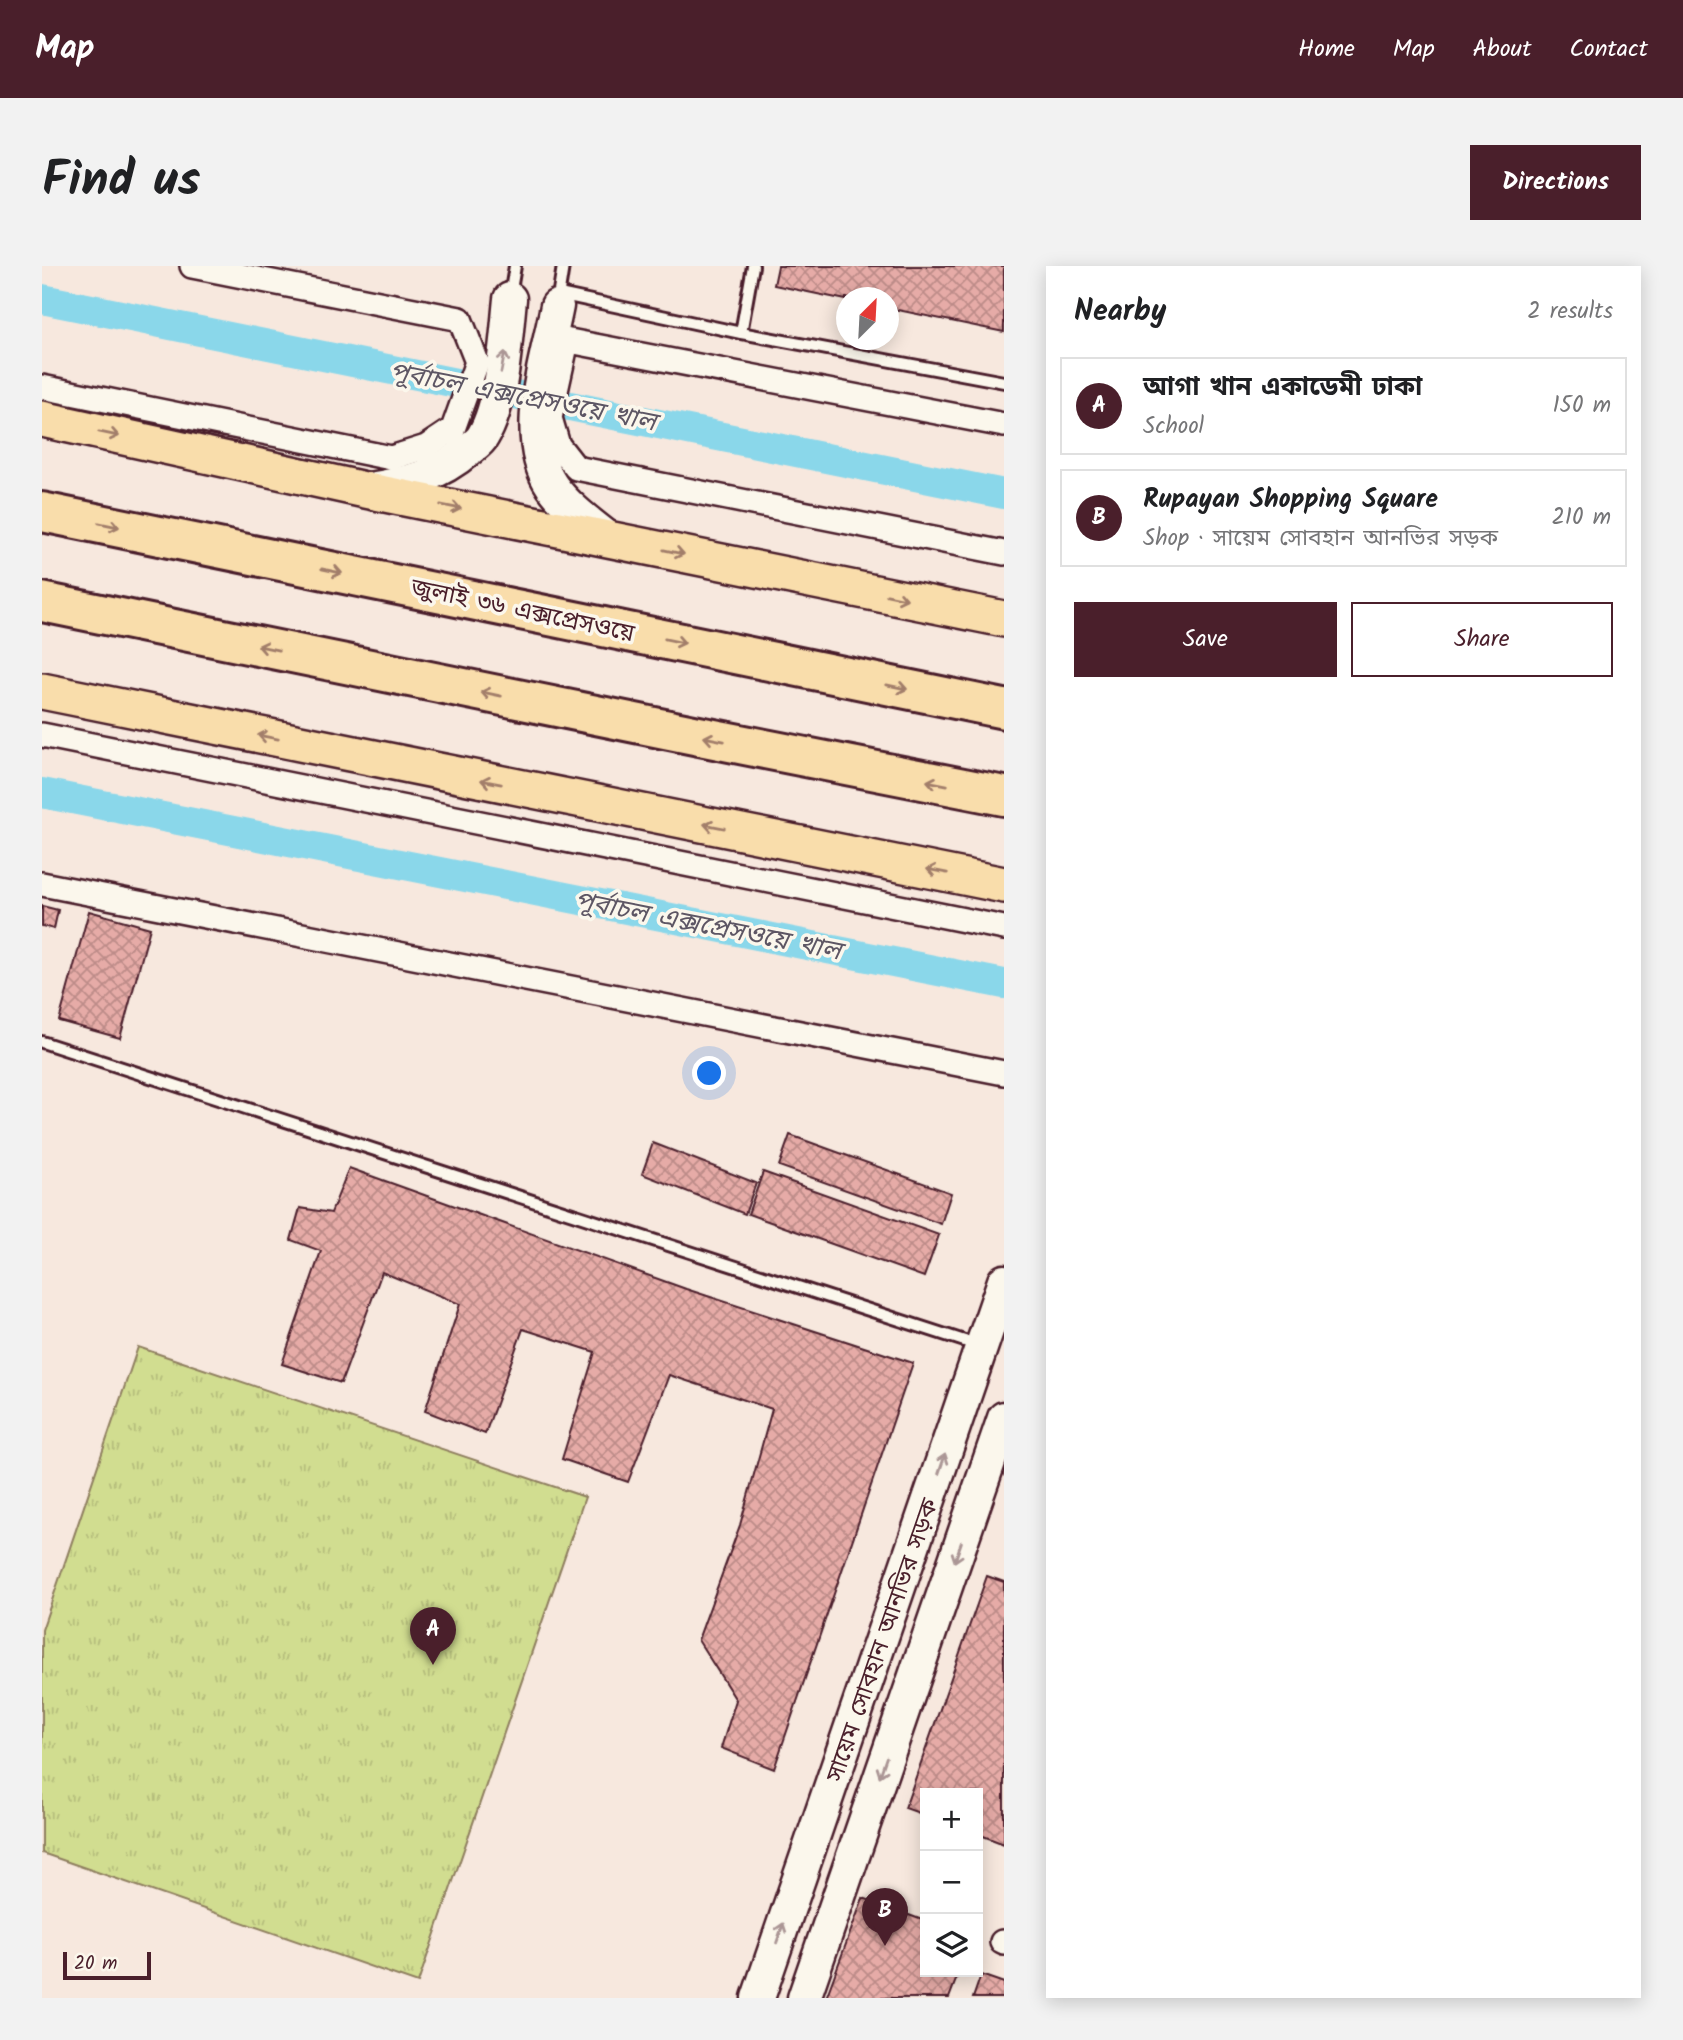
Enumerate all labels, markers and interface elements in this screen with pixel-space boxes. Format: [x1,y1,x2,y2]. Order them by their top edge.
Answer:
text: Map [35,23,95,76]
text: Home [1298,30,1355,69]
text: Map [1393,30,1435,69]
text: About [1473,30,1531,69]
text: Contact [1569,30,1648,69]
text: Find us [42,143,200,221]
button: Directions [1470,145,1641,220]
north arrow [836,287,899,350]
text: Nearby [1074,288,1166,336]
text: 2 results [1527,294,1613,330]
one-way arrow [497,351,510,374]
water label: পূর্বাচল এক্সপ্রেসওয়ে খাল [386,352,664,445]
text: আগা খান একাডেমী ঢাকা [1143,367,1422,409]
text: A [1092,388,1106,424]
text: 150 m [1552,388,1611,424]
text: School [1143,409,1204,445]
one-way arrow [97,428,120,441]
text: Rupayan Shopping Square [1143,479,1438,521]
text: B [1092,500,1106,536]
text: 210 m [1551,500,1611,536]
one-way arrow [439,501,462,514]
one-way arrow [97,519,120,533]
text: Shop · সায়েম সোবহান আনভির সড়ক [1143,521,1498,557]
one-way arrow [662,545,685,559]
one-way arrow [320,564,343,578]
street label: জুলাই ৩৬ এক্সপ্রেসওয়ে [406,569,639,654]
one-way arrow [885,591,908,605]
button: Save [1074,602,1337,677]
button: Share [1351,602,1613,677]
one-way arrow [663,635,686,649]
one-way arrow [257,640,280,654]
one-way arrow [885,680,908,694]
one-way arrow [480,686,503,700]
one-way arrow [257,729,280,743]
one-way arrow [703,732,726,746]
one-way arrow [480,774,503,788]
one-way arrow [926,775,949,789]
one-way arrow [703,819,726,833]
one-way arrow [926,864,949,878]
water label: পূর্বাচল এক্সপ্রেসওয়ে খাল [571,881,849,974]
your location [692,1056,726,1090]
one-way arrow [937,1453,949,1475]
street label: সায়েম সোবহান আনভির সড়ক [816,1493,951,1789]
one-way arrow [951,1541,963,1563]
pin: A [410,1607,456,1665]
one-way arrow [876,1756,888,1778]
map controls [920,1788,983,1977]
button: + [920,1788,983,1851]
button: − [920,1851,983,1914]
pin: B [862,1888,908,1946]
button: layers [920,1914,983,1977]
one-way arrow [775,1923,787,1945]
scale bar [63,1949,150,1981]
text: 20 m [74,1949,117,1979]

